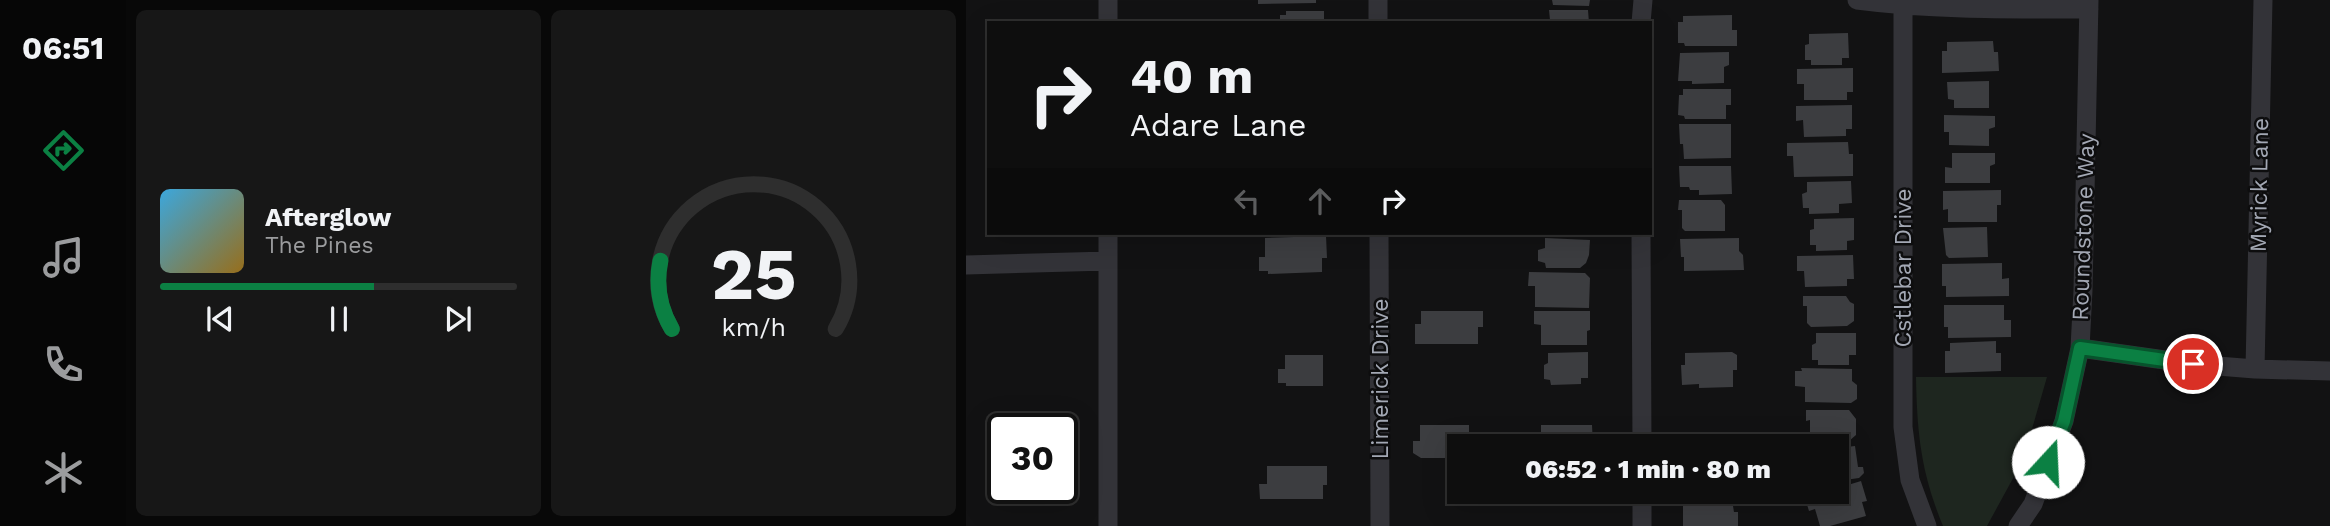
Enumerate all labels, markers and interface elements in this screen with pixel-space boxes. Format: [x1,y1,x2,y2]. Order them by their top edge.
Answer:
text: 06:51 [22,29,104,67]
text: 40 m [1130,47,1253,105]
icon: right [1015,49,1106,140]
text: Adare Lane [1130,106,1306,144]
street label: Myrick Lane [2245,118,2274,253]
icon: directions [39,126,88,175]
street label: Roundstone Way [2067,133,2100,321]
icon: left [1228,182,1266,220]
icon: ahead [1301,182,1339,220]
icon: right [1374,182,1412,220]
street label: Cstlebar Drive [1890,188,1917,348]
text: Afterglow [265,202,391,232]
text: 25 [711,231,796,317]
text: The Pines [265,232,374,259]
icon: music [39,233,88,282]
street label: Limerick Drive [1367,298,1394,460]
icon: previous [201,300,239,338]
icon: pause [320,300,358,338]
icon: next [439,300,477,338]
text: km/h [721,313,786,342]
pin [2163,334,2223,394]
icon: phone [39,340,88,389]
icon: arrive [2174,345,2212,383]
speed limit sign: 30 [987,413,1078,504]
position arrow [2011,425,2085,499]
icon: climate [39,448,88,497]
text: 06:52 · 1 min · 80 m [1525,454,1771,484]

